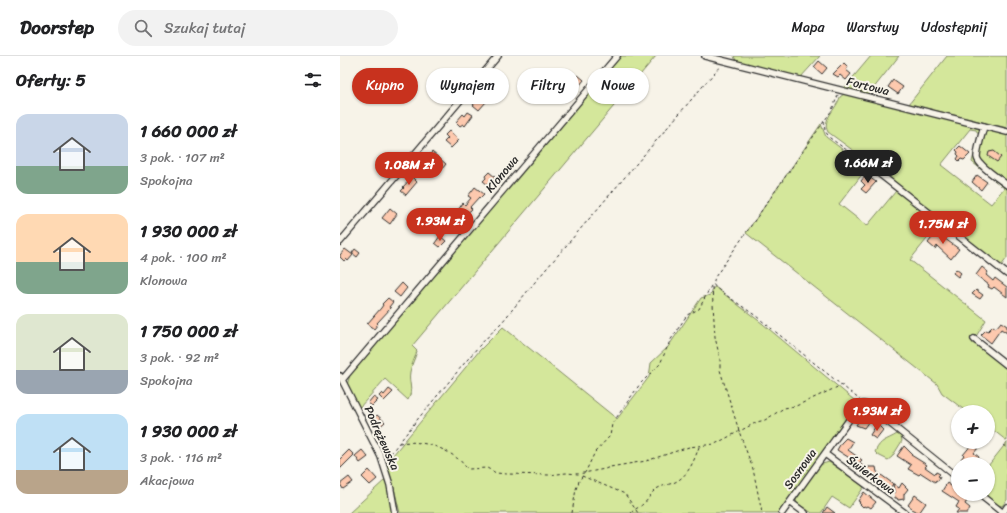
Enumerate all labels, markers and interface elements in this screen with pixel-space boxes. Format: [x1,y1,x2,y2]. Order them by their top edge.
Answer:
search box [118,10,398,46]
text: Doorstep [20,11,94,44]
text: Szukaj tutaj [164,15,245,41]
text: Mapa [792,15,824,40]
text: Warstwy [846,15,899,40]
text: Udostępnij [921,15,987,40]
icon: search [132,17,154,39]
text: Oferty: 5 [16,65,86,95]
chip: Kupno [352,68,418,104]
chip: Wynajem [426,68,509,104]
chip: Filtry [517,68,579,104]
chip: Nowe [587,68,649,104]
icon: filters [302,69,324,91]
street label: Fortowa [844,70,892,102]
text: 1 660 000 zł [140,116,236,146]
icon: home [48,130,96,178]
text: 3 pok. · 107 m² [140,146,225,169]
street label: Klonowa [480,150,524,198]
pin: 1.66M zł [827,150,909,184]
text: 1.66M zł [844,151,892,174]
pin: 1.08M zł [368,152,450,186]
text: 1.08M zł [384,153,434,176]
text: Spokojna [140,169,192,192]
pin: 1.93M zł [399,208,481,242]
text: 1.93M zł [415,209,465,232]
pin: 1.75M zł [902,211,984,245]
text: 1.75M zł [918,212,968,235]
text: 1 930 000 zł [140,216,237,246]
icon: home [48,230,96,278]
text: 4 pok. · 100 m² [140,246,227,269]
text: Klonowa [140,269,187,292]
text: 1 750 000 zł [140,316,237,346]
icon: home [48,330,96,378]
text: 3 pok. · 92 m² [140,346,219,369]
text: Spokojna [140,369,192,392]
pin: 1.93M zł [836,398,918,432]
text: 1.93M zł [852,399,902,422]
street label: Podrężewska [358,402,406,474]
map controls [951,405,995,501]
button: + [951,405,995,449]
text: 1 930 000 zł [140,416,237,446]
icon: home [48,430,96,478]
street label: Sosnowa [778,444,822,494]
text: 3 pok. · 116 m² [140,446,222,469]
street label: Świerkowa [842,449,900,501]
button: − [951,457,995,501]
text: Akacjowa [140,469,194,492]

